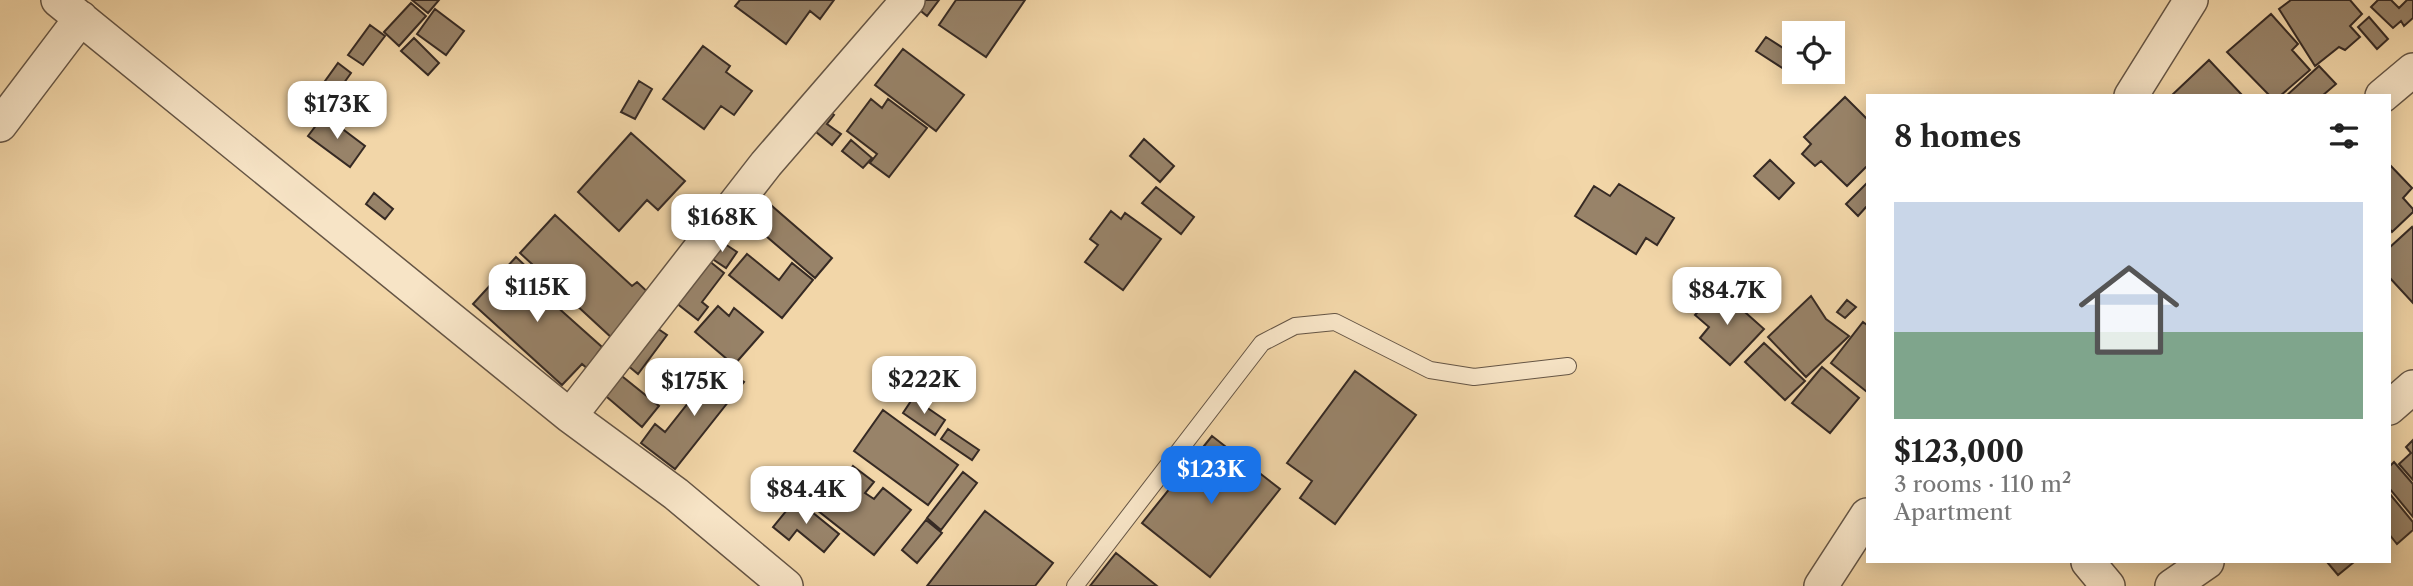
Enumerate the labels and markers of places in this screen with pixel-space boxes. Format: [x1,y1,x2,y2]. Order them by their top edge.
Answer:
pin: $173K [288,82,386,141]
pin: $168K [673,194,771,254]
pin: $115K [488,264,586,324]
pin: $84.7K [1670,268,1784,327]
pin: $222K [875,356,973,416]
pin: $175K [645,358,743,418]
pin: $123K [1162,447,1260,506]
pin: $84.4K [749,466,863,526]

